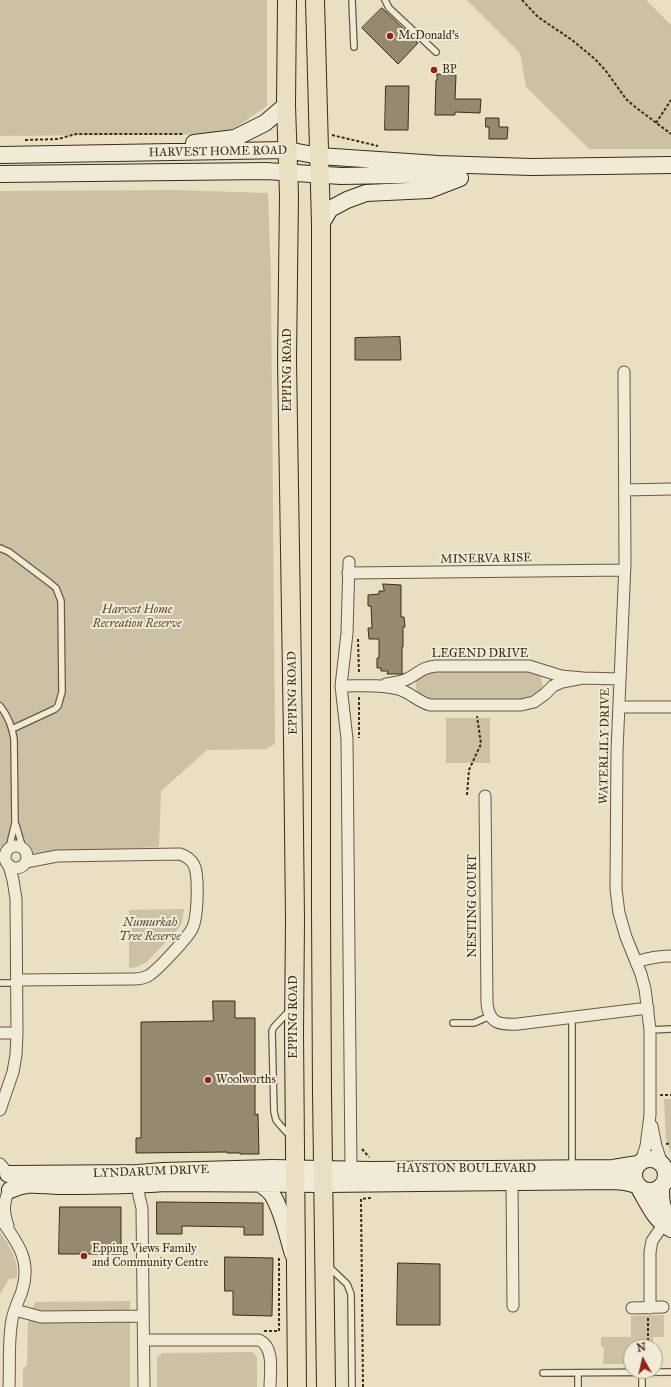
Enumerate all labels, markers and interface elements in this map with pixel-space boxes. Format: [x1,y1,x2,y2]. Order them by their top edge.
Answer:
place label: McDonald's [398,29,459,43]
marker: McDonald's [385,31,395,41]
place label: BP [442,63,457,77]
marker: BP [429,65,439,75]
street label: HARVEST HOME ROAD [149,144,287,160]
street label: EPPING ROAD [281,328,295,412]
street label: MINERVA RISE [440,551,532,567]
park label: Harvest Home Recreation Reserve [92,603,182,631]
street label: LEGEND DRIVE [432,647,528,661]
street label: EPPING ROAD [285,651,301,735]
street label: WATERLILY DRIVE [597,688,613,804]
street label: NESTING COURT [466,854,480,958]
park label: Numurkah Tree Reserve [119,916,181,944]
street label: EPPING ROAD [287,975,301,1059]
place label: Woolworths [216,1073,276,1087]
marker: Woolworths [203,1075,213,1085]
street label: HAYSTON BOULEVARD [396,1162,536,1176]
street label: LYNDARUM DRIVE [93,1163,209,1181]
place label: Epping Views Family and Community Centre [92,1242,208,1270]
marker: Epping Views Family and Community Centre [79,1251,89,1261]
north arrow [623,1339,663,1379]
text: N [636,1341,647,1355]

